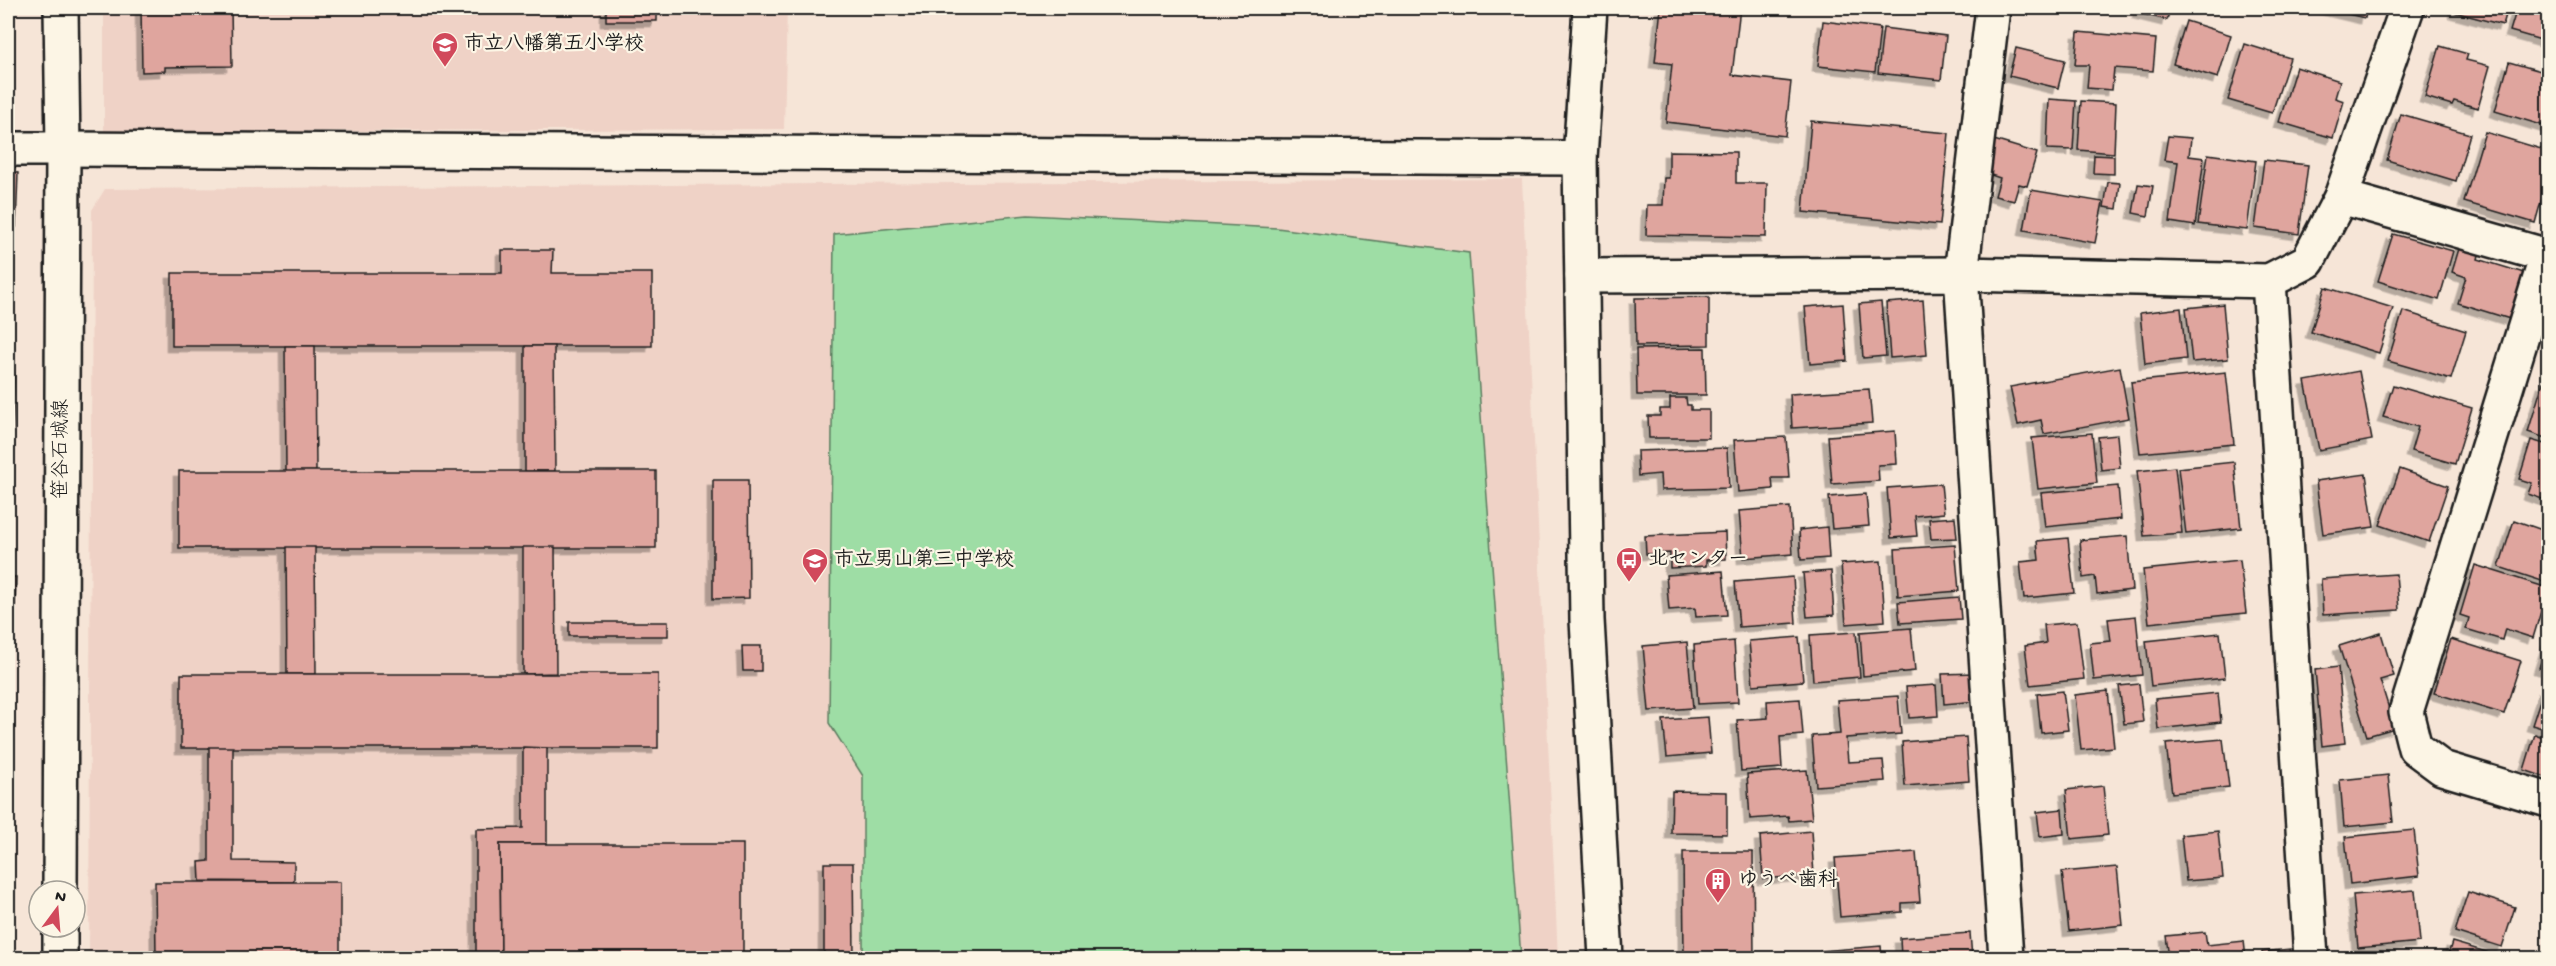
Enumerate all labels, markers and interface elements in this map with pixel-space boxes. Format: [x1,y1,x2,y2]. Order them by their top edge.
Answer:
school or university icon: 市立八幡第五小学校 [430,30,460,68]
place label: 市立八幡第五小学校 [464,32,644,57]
street label: 笹谷石城線 [49,399,74,499]
bus stop icon: 北センター [1614,545,1644,583]
school or university icon: 市立男山第三中学校 [800,546,830,584]
place label: 市立男山第三中学校 [834,548,1014,573]
place label: 北センター [1648,548,1748,572]
building icon: ゆうべ歯科 [1703,866,1733,904]
place label: ゆうべ歯科 [1738,868,1838,893]
north arrow [27,879,87,939]
text: N [53,887,68,909]

